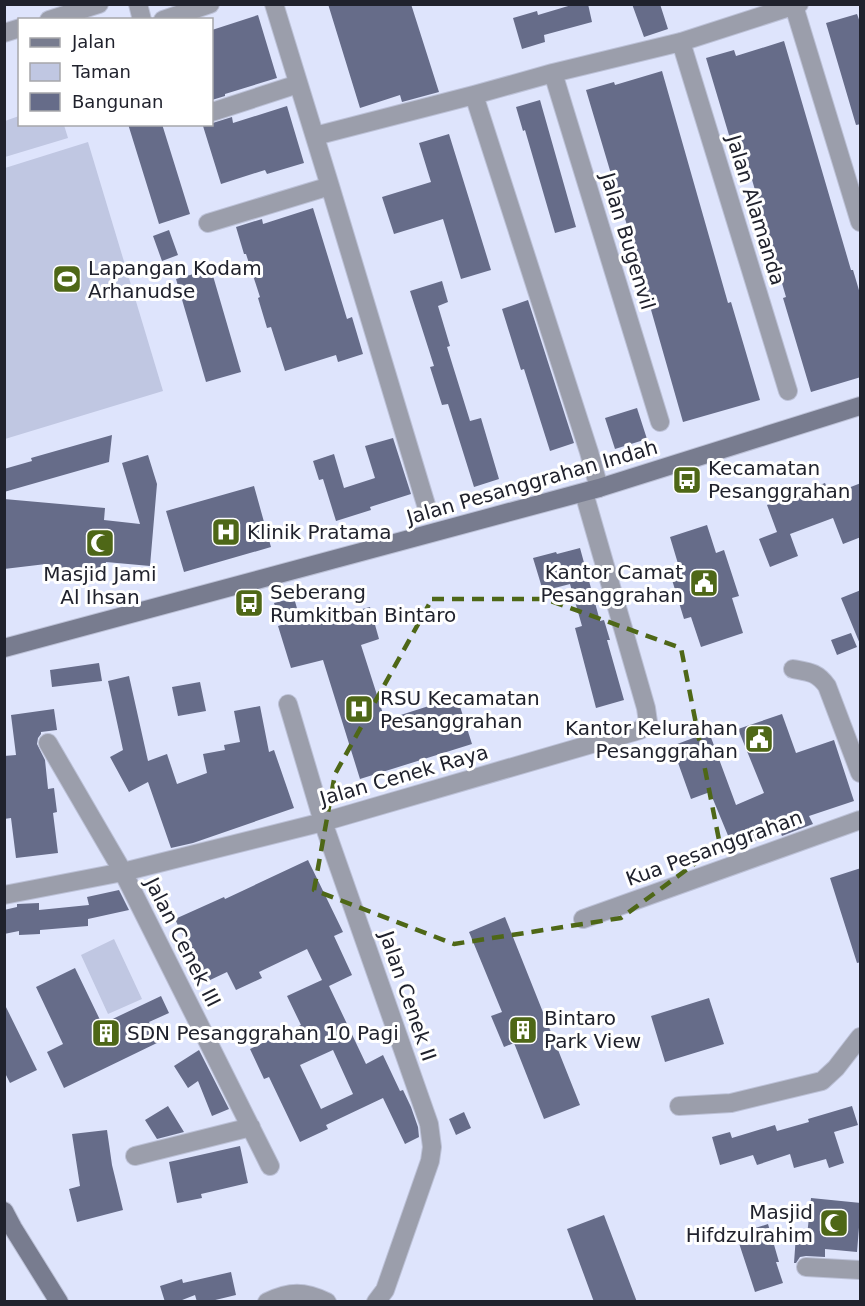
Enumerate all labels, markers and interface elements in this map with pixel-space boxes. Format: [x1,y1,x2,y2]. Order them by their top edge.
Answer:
legend [18,18,213,126]
text: Jalan [71,31,116,52]
text: Taman [71,61,131,82]
text: Bangunan [72,91,163,112]
street label: Jalan Alamanda [721,130,790,288]
street label: Jalan Bugenvil [595,168,660,312]
place label: Lapangan Kodam Arhanudse [88,256,262,303]
sports icon: Lapangan Kodam Arhanudse [51,263,83,295]
street label: Jalan Pesanggrahan Indah [402,435,660,530]
place label: Kecamatan Pesanggrahan [708,456,850,503]
bus stop icon: Kecamatan Pesanggrahan [671,464,703,496]
hospital icon: Klinik Pratama [210,516,242,548]
place label: Klinik Pratama [247,520,391,544]
mosque icon: Masjid Jami Al Ihsan [84,527,116,559]
place label: Kantor Camat Pesanggrahan [541,560,683,607]
place label: Masjid Jami Al Ihsan [43,562,157,609]
public building icon: Kantor Camat Pesanggrahan [688,567,720,599]
place label: Seberang Rumkitban Bintaro [270,580,456,627]
bus stop icon: Seberang Rumkitban Bintaro [233,587,265,619]
place label: RSU Kecamatan Pesanggrahan [380,686,540,733]
hospital icon: RSU Kecamatan Pesanggrahan [343,693,375,725]
place label: Kantor Kelurahan Pesanggrahan [565,716,738,763]
public building icon: Kantor Kelurahan Pesanggrahan [743,723,775,755]
street label: Jalan Cenek Raya [315,739,491,811]
street label: Kua Pesanggrahan [623,805,805,891]
street label: Jalan Cenek III [139,872,226,1011]
street label: Jalan Cenek II [374,926,441,1064]
place label: Bintaro Park View [544,1006,641,1053]
building icon: Bintaro Park View [507,1014,539,1046]
building icon: SDN Pesanggrahan 10 Pagi [90,1017,122,1049]
place label: SDN Pesanggrahan 10 Pagi [127,1021,399,1045]
place label: Masjid Hifdzulrahim [686,1200,813,1247]
mosque icon: Masjid Hifdzulrahim [818,1207,850,1239]

